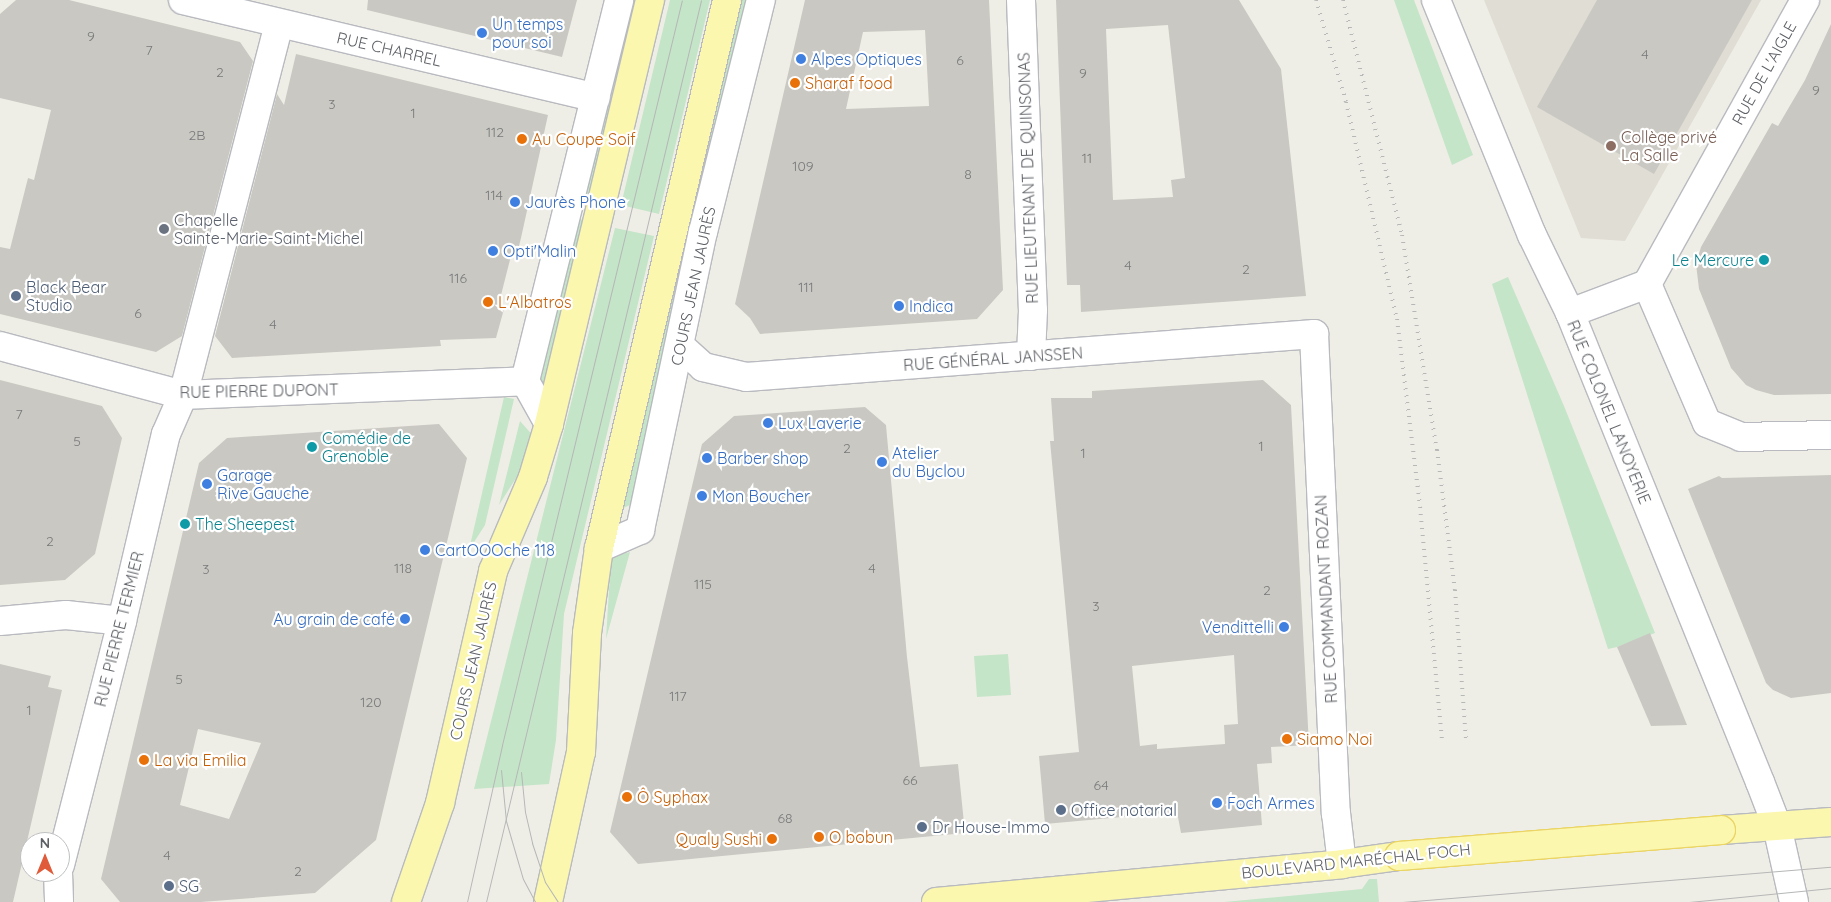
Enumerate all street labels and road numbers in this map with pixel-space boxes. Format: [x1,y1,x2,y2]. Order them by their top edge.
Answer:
street label: RUE DE L'AIGLE [1728,18,1800,128]
street label: RUE CHARREL [335,28,443,70]
street label: RUE LIEUTENANT DE QUINSONAS [1014,52,1042,304]
street label: COURS JEAN JAURÈS [667,205,719,367]
street label: RUE COLONEL LANOYERIE [1563,317,1655,507]
street label: RUE GÉNÉRAL JANSSEN [903,343,1083,375]
street label: RUE PIERRE DUPONT [179,380,339,402]
street label: RUE COMMANDANT ROZAN [1311,494,1341,704]
street label: RUE PIERRE TERMIER [90,549,148,709]
street label: COURS JEAN JAURÈS [445,580,501,742]
street label: BOULEVARD MARÉCHAL FOCH [1240,839,1472,883]

